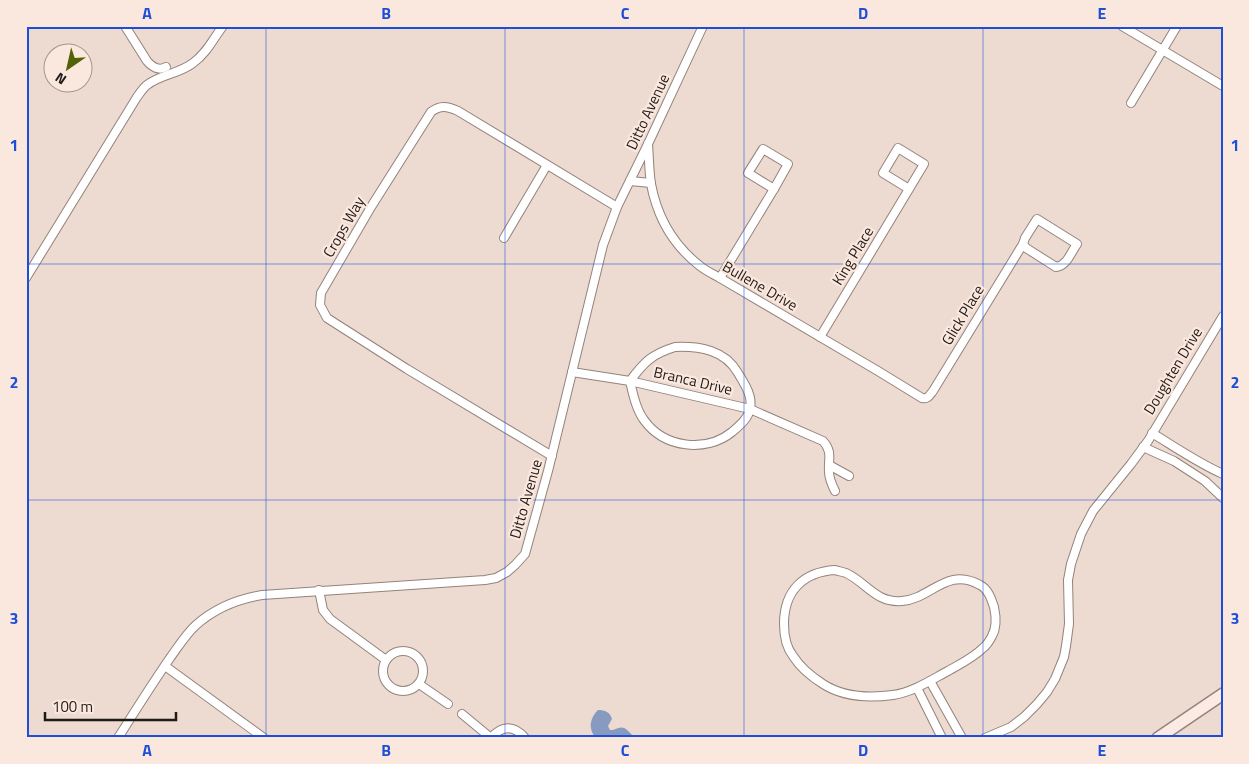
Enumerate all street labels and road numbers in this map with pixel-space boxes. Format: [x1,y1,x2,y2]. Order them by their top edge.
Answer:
street label: Ditto Avenue [620,70,675,154]
street label: Crops Way [317,192,370,262]
street label: King Place [826,222,879,289]
street label: Bullene Drive [718,255,802,316]
street label: Glick Place [935,280,990,349]
street label: Doughten Drive [1137,323,1208,419]
street label: Branca Drive [651,360,735,401]
street label: Ditto Avenue [503,456,548,541]

